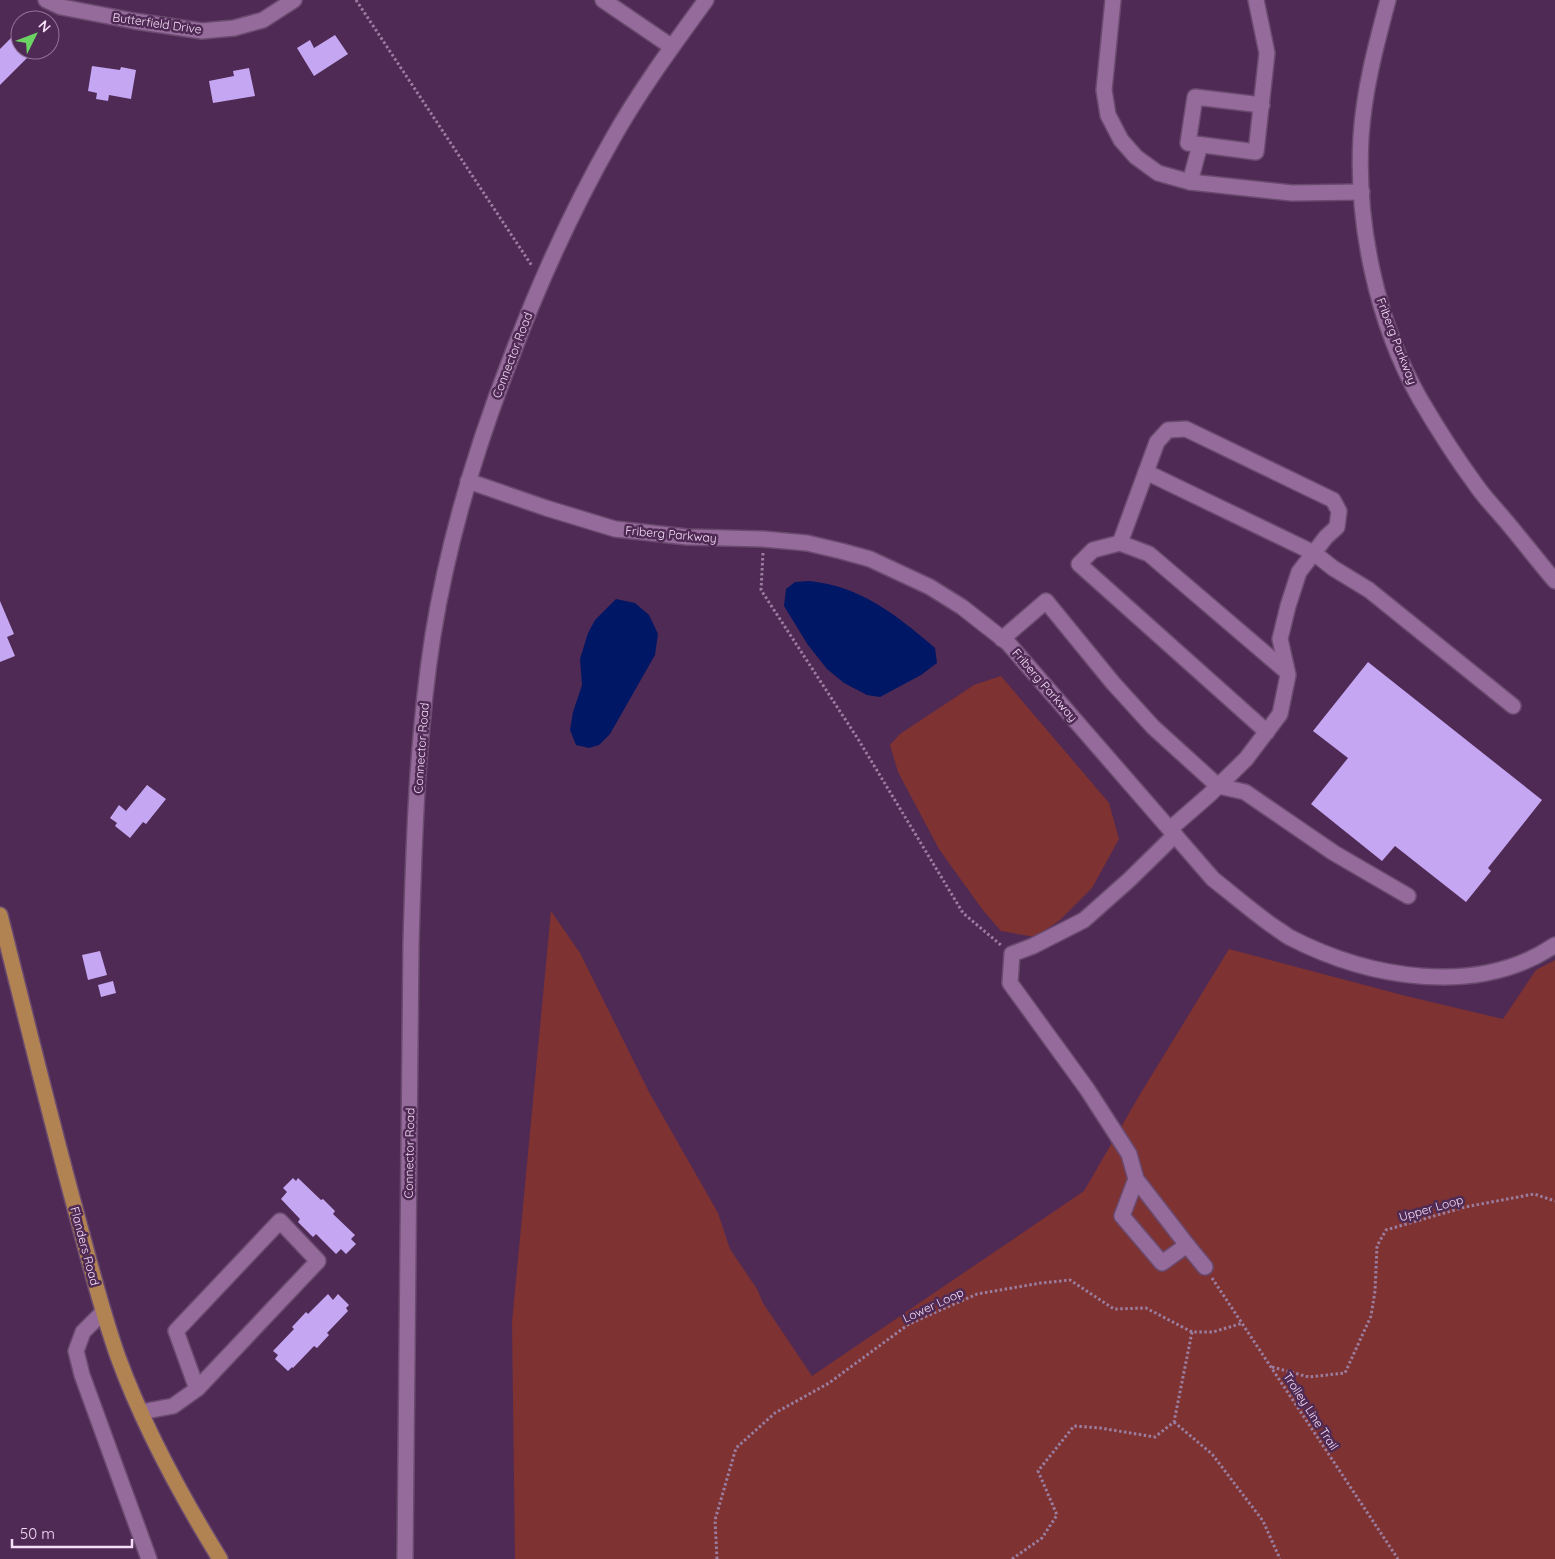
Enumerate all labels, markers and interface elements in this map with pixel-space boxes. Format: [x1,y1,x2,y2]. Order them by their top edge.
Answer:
street label: Butterfield Drive [111,9,203,37]
north arrow [10,10,60,60]
text: N [35,16,55,36]
street label: Friberg Parkway [1374,296,1420,386]
street label: Connector Road [489,310,535,400]
street label: Friberg Parkway [625,523,717,545]
street label: Friberg Parkway [1009,645,1081,725]
street label: Connector Road [410,702,432,794]
street label: Connector Road [401,1107,417,1199]
street label: Upper Loop [1397,1192,1465,1224]
street label: Flanders Road [67,1205,103,1287]
street label: Lower Loop [900,1284,966,1326]
street label: Trolley Line Trail [1280,1369,1342,1453]
scale bar [12,1516,132,1548]
text: 50 m [20,1524,55,1543]

